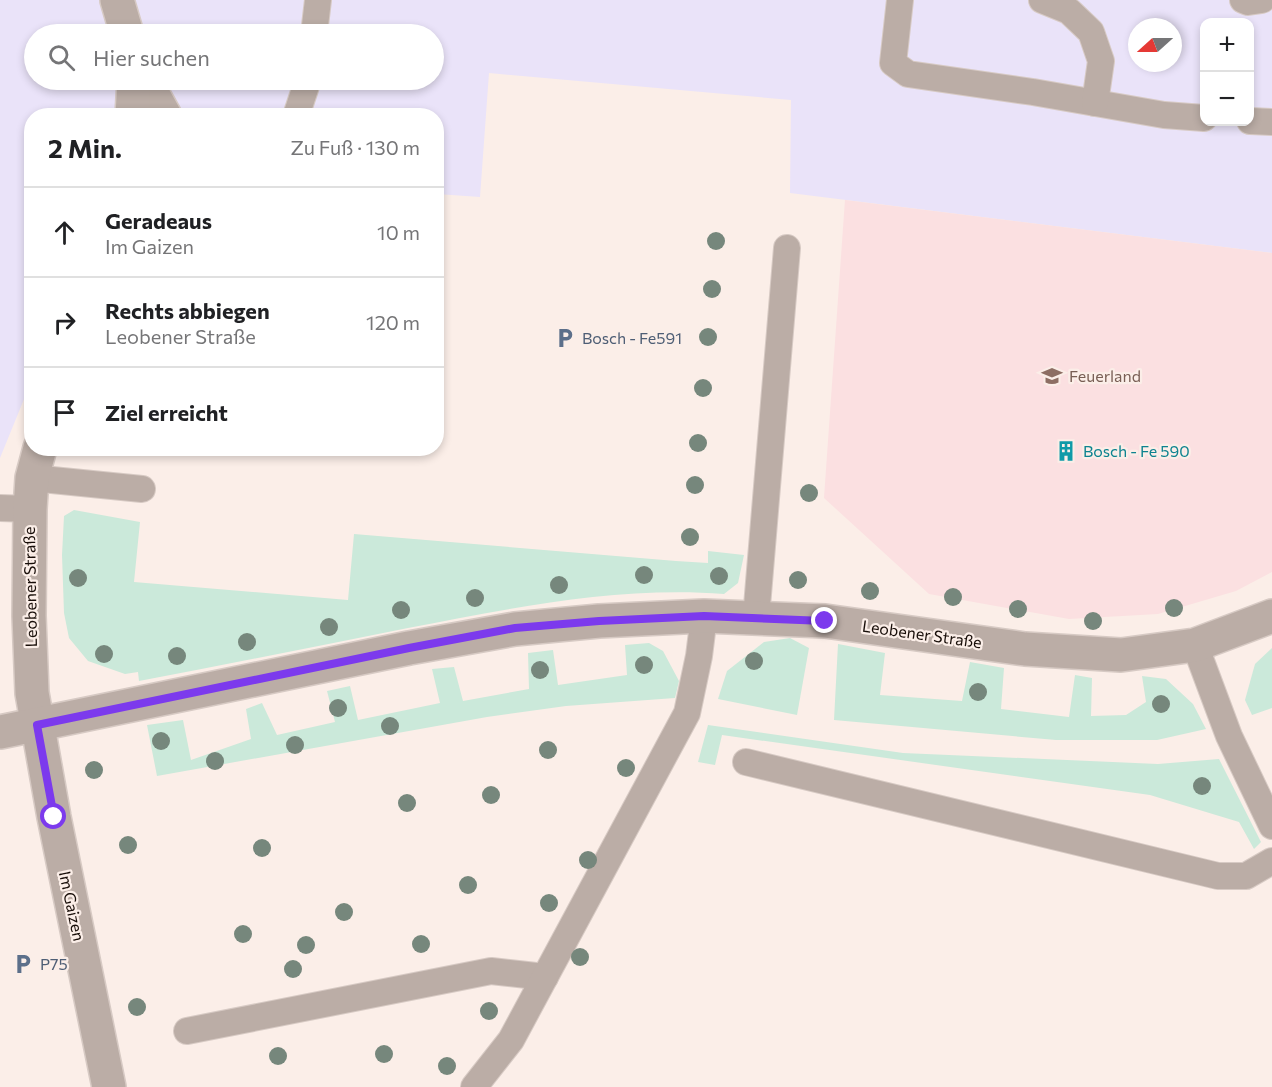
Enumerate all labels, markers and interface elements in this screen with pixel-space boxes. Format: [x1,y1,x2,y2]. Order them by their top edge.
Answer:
north arrow [1128,18,1182,72]
map controls [1200,18,1254,126]
button: + [1200,18,1254,72]
search box [24,24,444,90]
icon: search [45,41,78,74]
text: Hier suchen [93,44,210,71]
button: − [1200,72,1254,126]
text: 2 Min. [48,132,122,163]
text: Zu Fuß · 130 m [290,135,420,159]
text: Geradeaus [105,207,212,234]
icon: ahead [48,216,81,249]
text: 10 m [377,220,420,244]
text: Im Gaizen [105,234,194,258]
text: Rechts abbiegen [105,297,270,324]
icon: right [48,306,81,339]
text: 120 m [366,310,420,334]
text: Leobener Straße [105,324,256,348]
parking icon: Bosch - Fe591 [553,326,577,350]
place label: Bosch - Fe591 [582,328,682,347]
school or university icon: Feuerland [1040,364,1064,388]
place label: Feuerland [1069,366,1141,385]
icon: arrive [48,396,81,429]
text: Ziel erreicht [105,399,228,426]
building icon: Bosch - Fe 590 [1054,439,1078,463]
place label: Bosch - Fe 590 [1083,441,1190,460]
street label: Leobener Straße [19,527,40,647]
route end [811,607,837,633]
street label: Leobener Straße [861,616,983,651]
route start [40,803,66,829]
street label: Im Gaizen [56,869,89,943]
parking icon: P75 [11,952,35,976]
place label: P75 [40,954,68,973]

